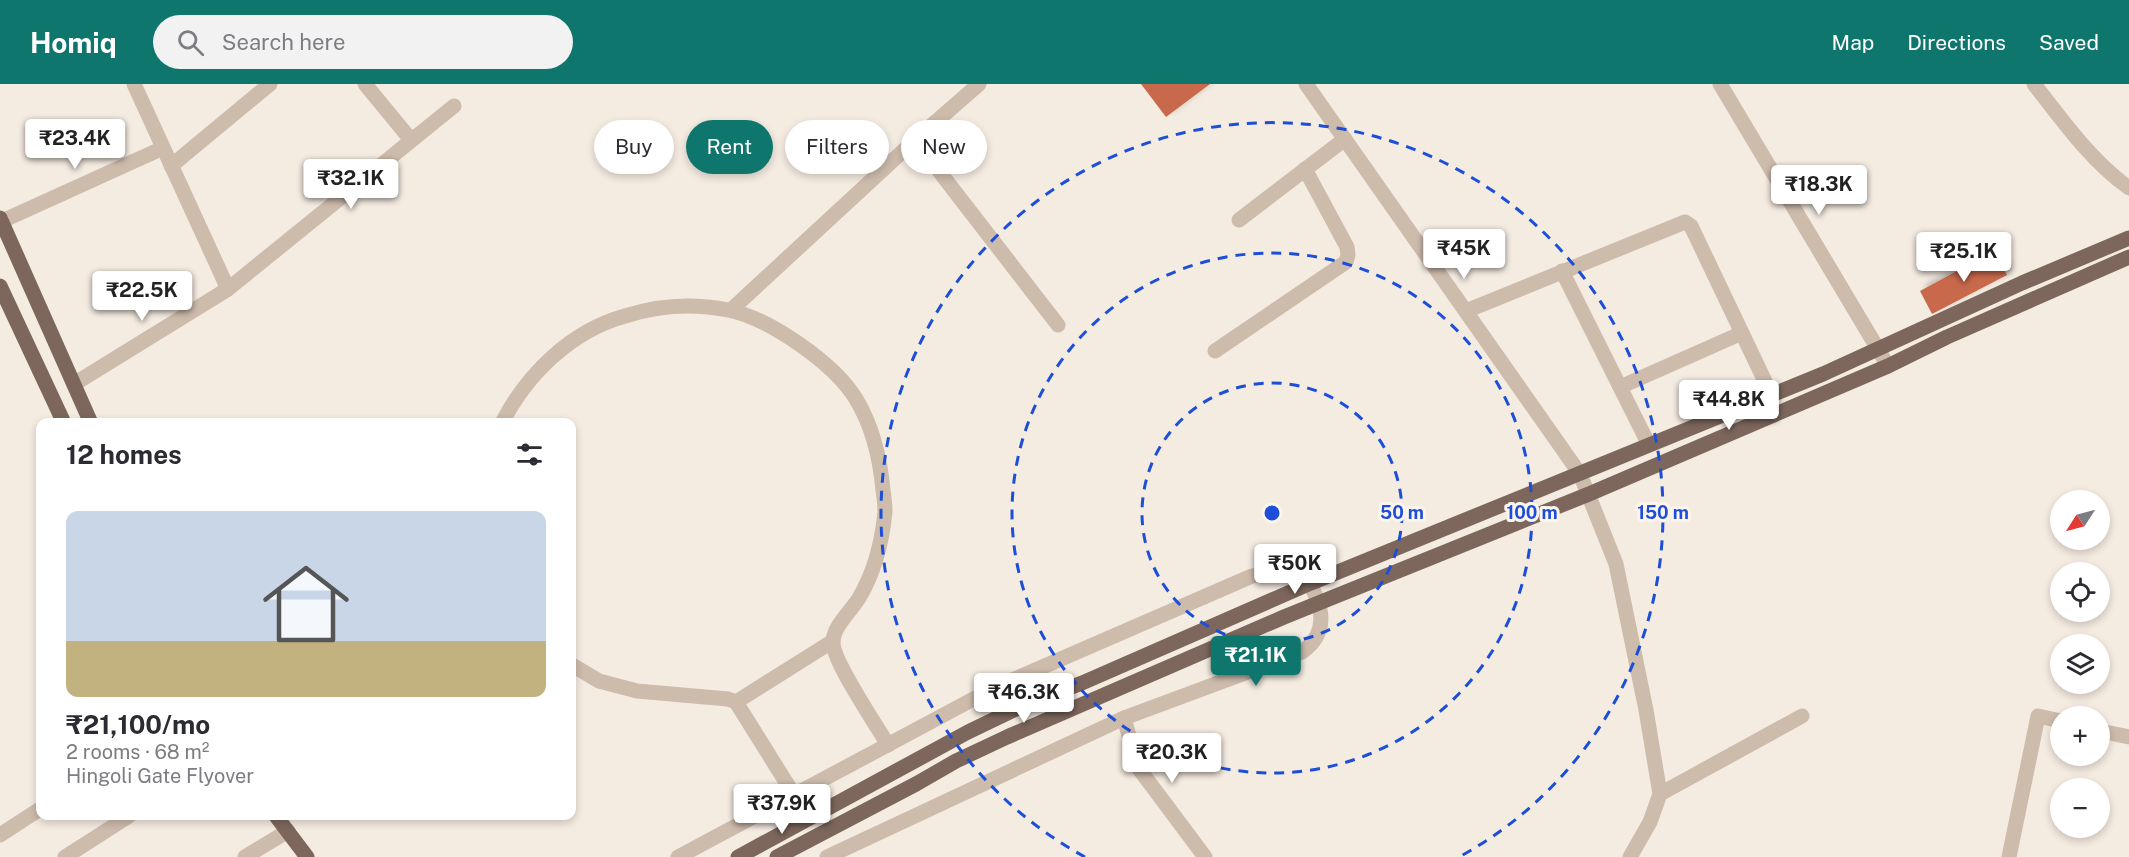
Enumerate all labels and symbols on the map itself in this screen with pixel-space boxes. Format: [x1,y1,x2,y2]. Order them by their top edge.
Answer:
pin: ₹23.4K [26,119,124,170]
pin: ₹32.1K [302,159,400,210]
pin: ₹18.3K [1770,165,1868,216]
pin: ₹45K [1428,229,1500,280]
pin: ₹25.1K [1915,232,2013,283]
pin: ₹22.5K [93,271,191,322]
pin: ₹44.8K [1680,380,1778,431]
north arrow [2050,490,2110,550]
text: 50 m [1380,502,1424,523]
text: 100 m [1506,502,1558,523]
text: 150 m [1637,502,1689,523]
centre of rings [1262,503,1282,523]
pin: ₹50K [1259,544,1331,595]
pin: ₹21.1K [1207,636,1305,687]
pin: ₹46.3K [975,673,1073,724]
pin: ₹20.3K [1123,733,1221,784]
pin: ₹37.9K [733,784,831,835]

